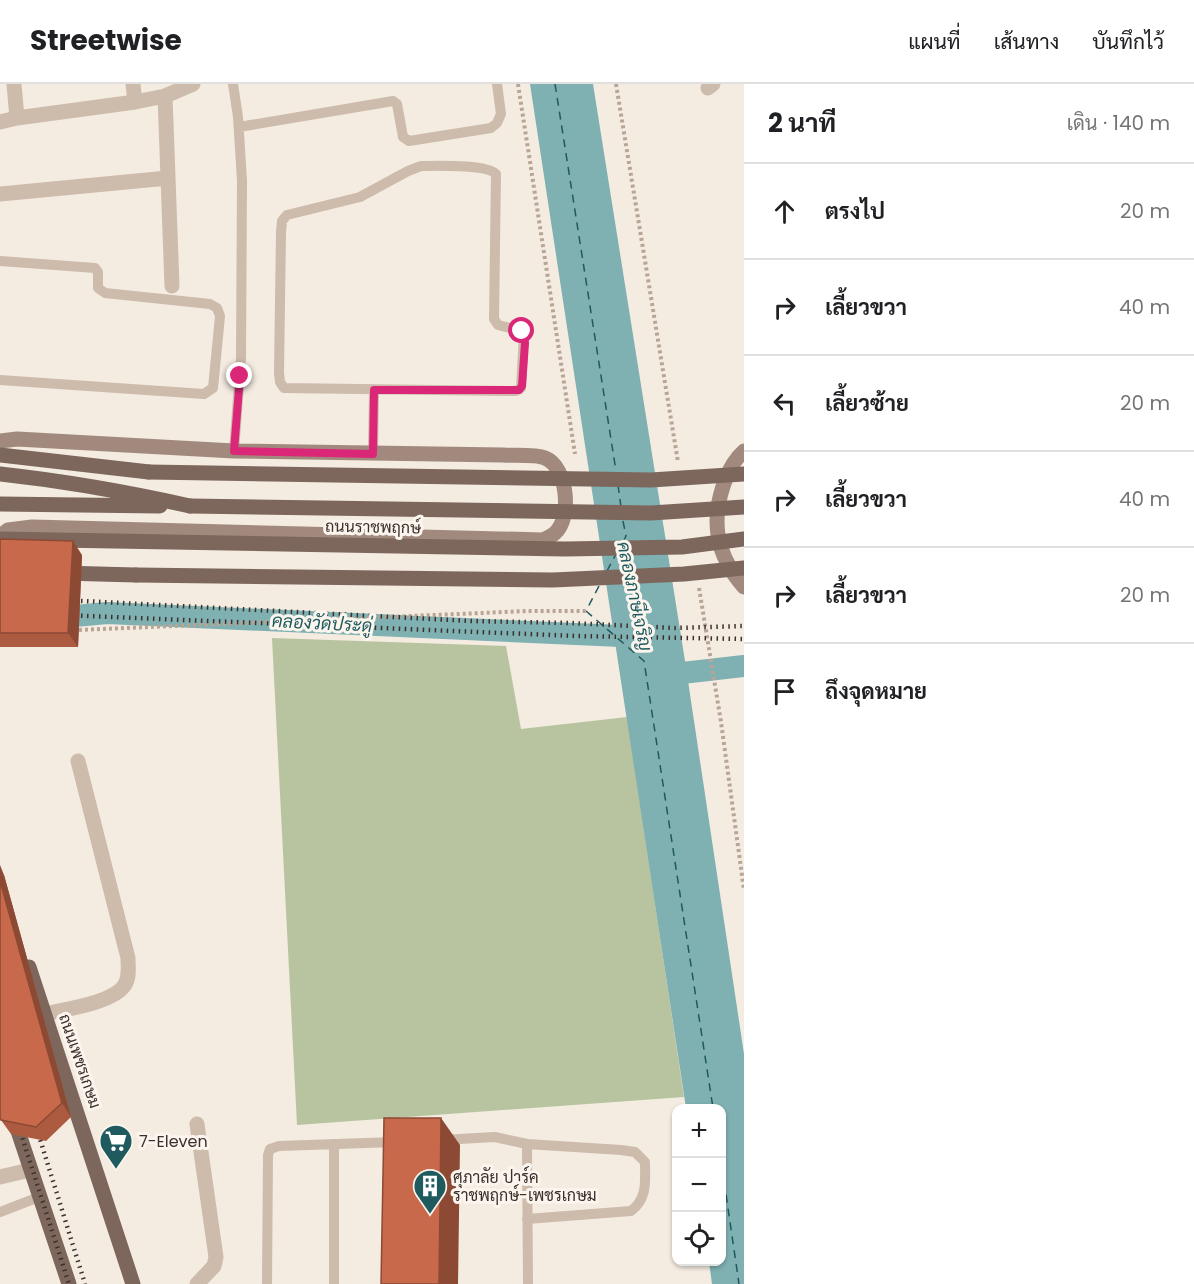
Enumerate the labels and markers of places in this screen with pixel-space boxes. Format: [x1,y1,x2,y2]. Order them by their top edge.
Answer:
supermarket icon: 7-Eleven [98,1123,134,1170]
place label: 7-Eleven [139,1130,208,1153]
place label: ศุภาลัย ปาร์ค ราชพฤกษ์-เพชรเกษม [453,1165,597,1207]
building icon: ศุภาลัย ปาร์ค ราชพฤกษ์-เพชรเกษม [412,1168,448,1215]

